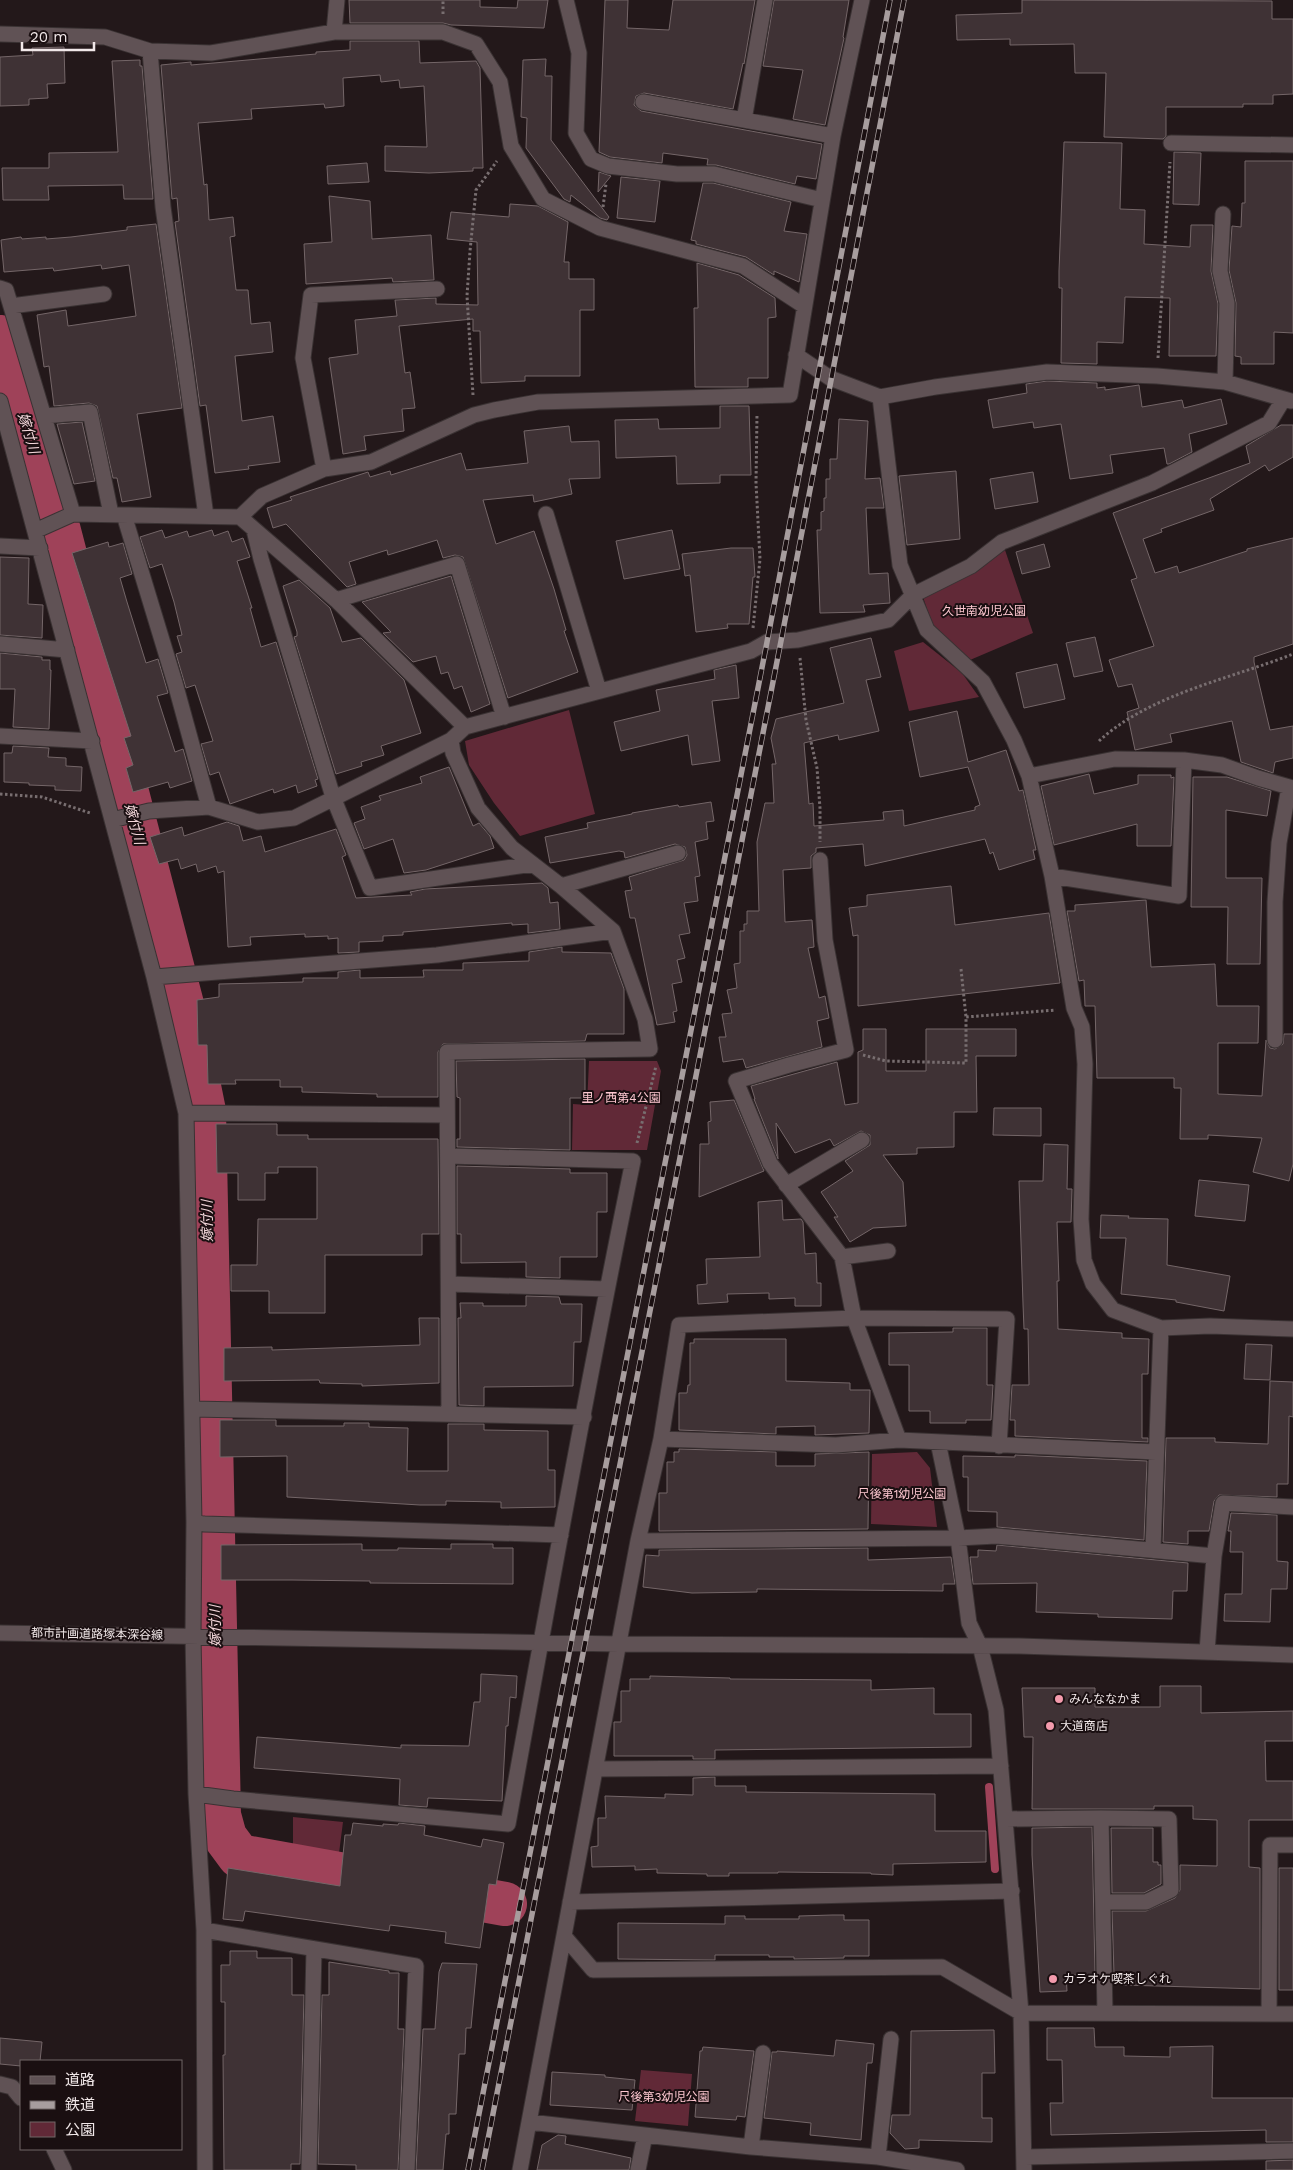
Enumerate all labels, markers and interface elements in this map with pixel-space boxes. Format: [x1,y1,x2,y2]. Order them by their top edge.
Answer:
scale bar [22,20,95,52]
text: 20 m [30,28,68,46]
water label: 嫁付川 [15,411,43,457]
park label: 久世南幼児公園 [942,604,1026,618]
water label: 嫁付川 [122,802,149,848]
park label: 里ノ西第4公園 [581,1091,661,1105]
water label: 嫁付川 [199,1198,215,1242]
park label: 尺後第1幼児公園 [858,1487,946,1501]
water label: 嫁付川 [207,1603,223,1647]
street label: 都市計画道路塚本深谷線 [31,1626,163,1642]
place label: みんななかま [1069,1692,1141,1706]
marker: みんななかま [1053,1693,1065,1705]
place label: 大道商店 [1060,1719,1108,1733]
marker: 大道商店 [1044,1720,1056,1732]
place label: カラオケ喫茶しぐれ [1063,1972,1171,1986]
marker: カラオケ喫茶しぐれ [1047,1973,1059,1985]
legend [20,2060,182,2150]
text: 道路 [65,2071,95,2089]
park label: 尺後第3幼児公園 [619,2090,710,2104]
text: 鉄道 [65,2096,95,2114]
text: 公園 [65,2121,95,2139]

